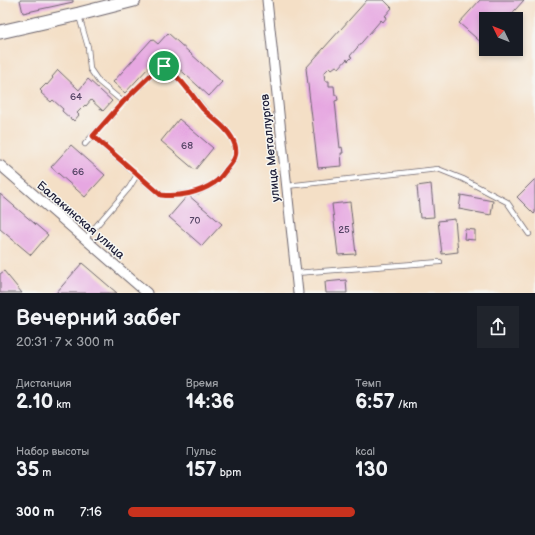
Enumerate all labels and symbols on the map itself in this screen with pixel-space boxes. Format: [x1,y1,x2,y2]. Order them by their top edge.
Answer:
north arrow [479,12,523,56]
pin [147,49,181,83]
house number: 64 [70,91,82,103]
street label: улица Металлургов [257,93,284,203]
house number: 68 [181,140,193,152]
house number: 66 [72,166,84,178]
street label: Балакинская улица [34,178,128,263]
house number: 70 [190,215,201,227]
house number: 25 [338,224,350,236]

